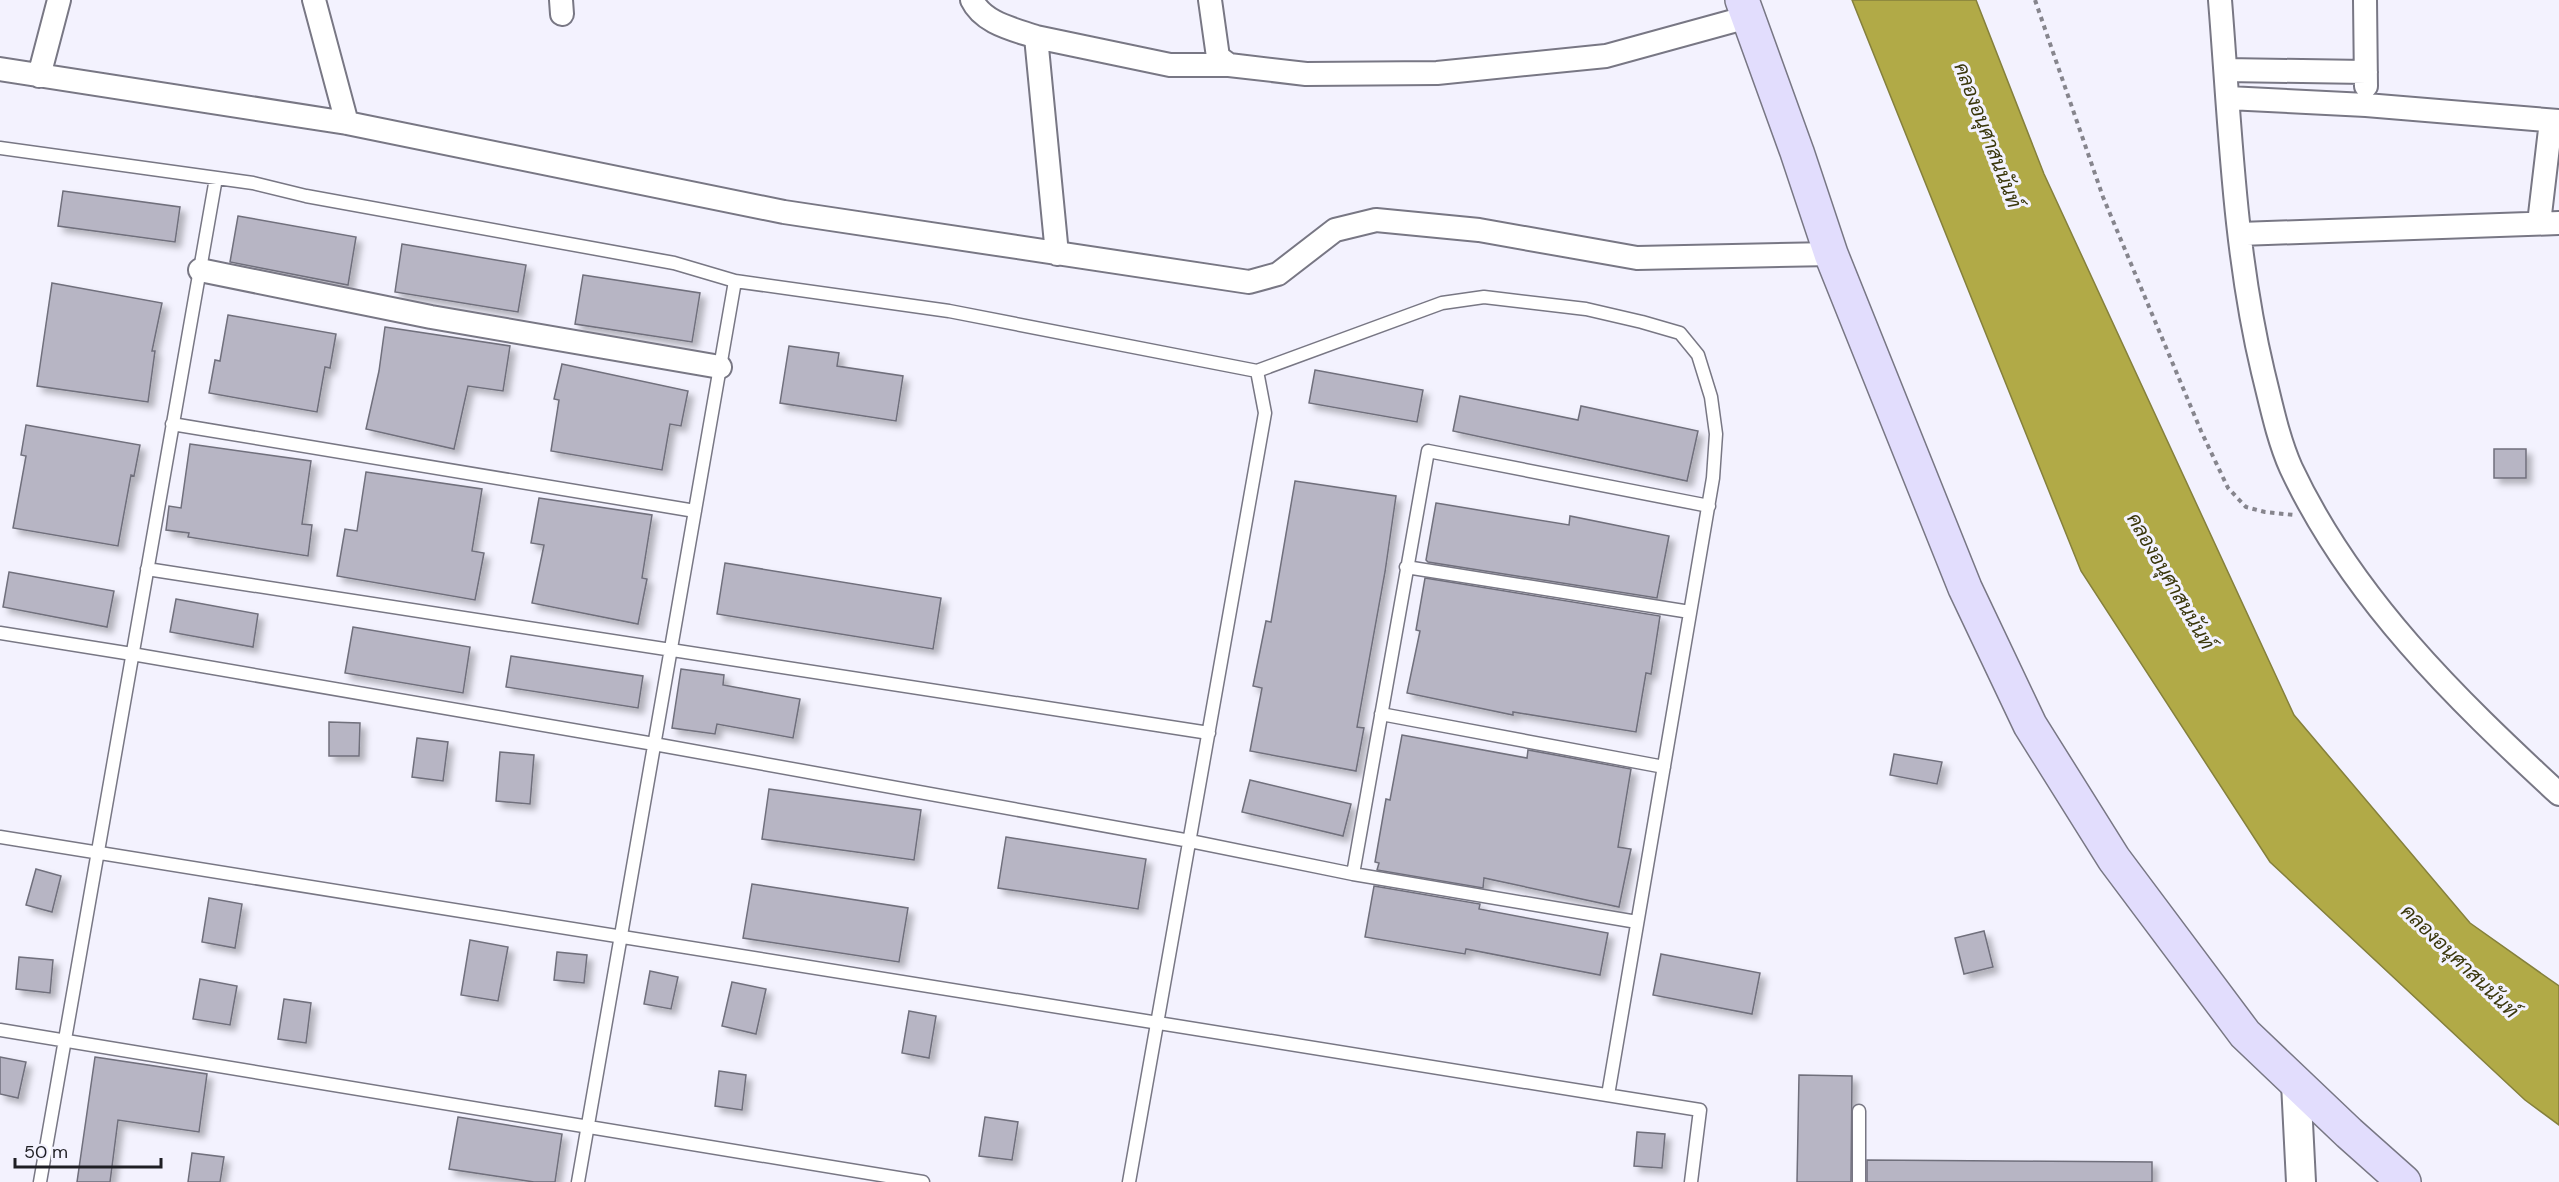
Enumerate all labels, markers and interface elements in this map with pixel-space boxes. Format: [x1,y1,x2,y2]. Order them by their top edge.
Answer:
water label: คลองอนุศาสนนันท์ [1947,58,2030,214]
water label: คลองอนุศาสนนันท์ [2120,507,2223,657]
water label: คลองอนุศาสนนันท์ [2395,898,2527,1026]
scale bar [15,1131,160,1169]
text: 50 m [24,1140,68,1164]

